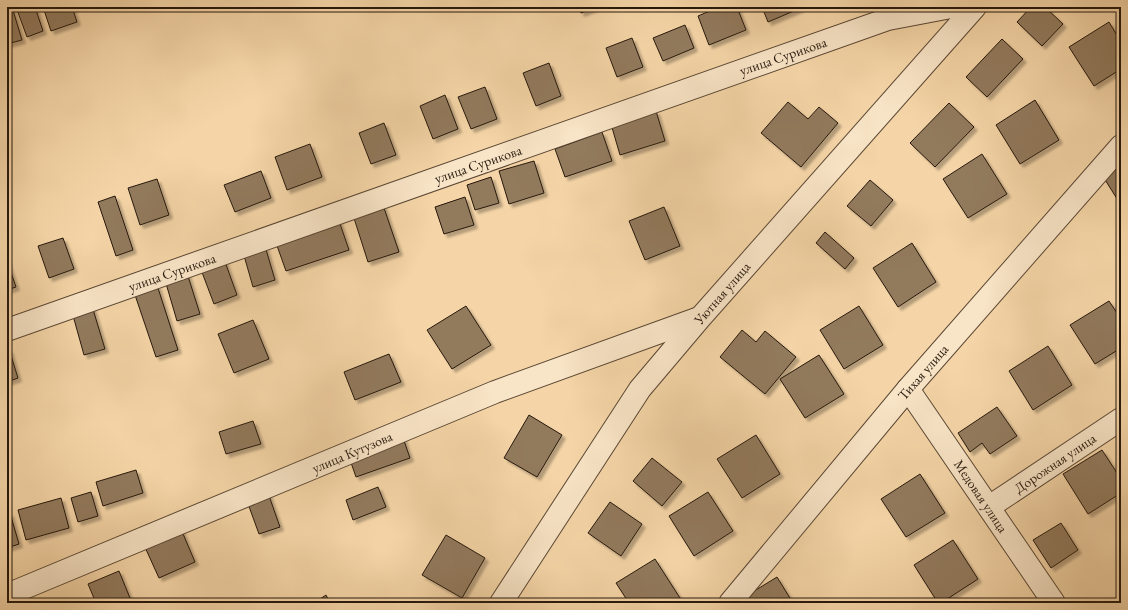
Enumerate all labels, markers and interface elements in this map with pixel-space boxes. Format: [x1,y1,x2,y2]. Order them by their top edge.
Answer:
street label: улица Сурикова [737,33,829,79]
street label: улица Сурикова [432,141,524,187]
street label: улица Сурикова [126,249,218,295]
street label: Уютная улица [689,258,754,329]
street label: Тихая улица [894,340,953,404]
street label: улица Кутузова [309,427,395,477]
street label: Дорожная улица [1011,429,1100,497]
street label: Медовая улица [950,456,1012,536]

